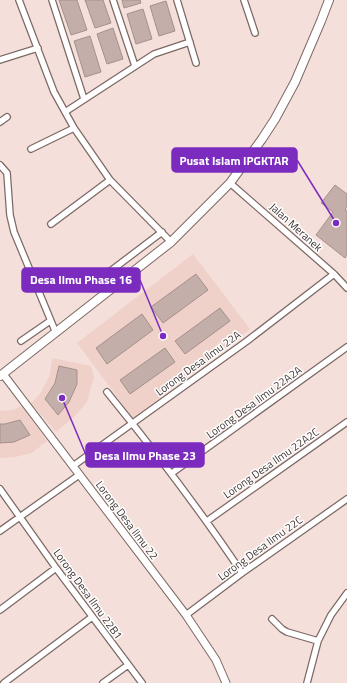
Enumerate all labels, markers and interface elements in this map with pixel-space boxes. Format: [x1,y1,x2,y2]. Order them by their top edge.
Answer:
callout: Pusat Islam IPGKTAR [172,148,297,172]
text: Pusat Islam IPGKTAR [179,151,289,170]
street label: Jalan Meranek [266,199,326,255]
callout: Desa Ilmu Phase 16 [22,268,140,292]
text: Desa Ilmu Phase 16 [30,270,132,289]
street label: Lorong Desa Ilmu 22A [152,326,244,399]
street label: Lorong Desa Ilmu 22A2A [203,362,305,442]
street label: Lorong Desa Ilmu 22A2C [220,424,322,502]
callout: Desa Ilmu Phase 23 [86,443,204,467]
text: Desa Ilmu Phase 23 [94,446,196,465]
street label: Lorong Desa Ilmu 22 [92,477,162,563]
street label: Lorong Desa Ilmu 22C [214,512,306,584]
street label: Lorong Desa Ilmu 22B1 [50,546,126,642]

